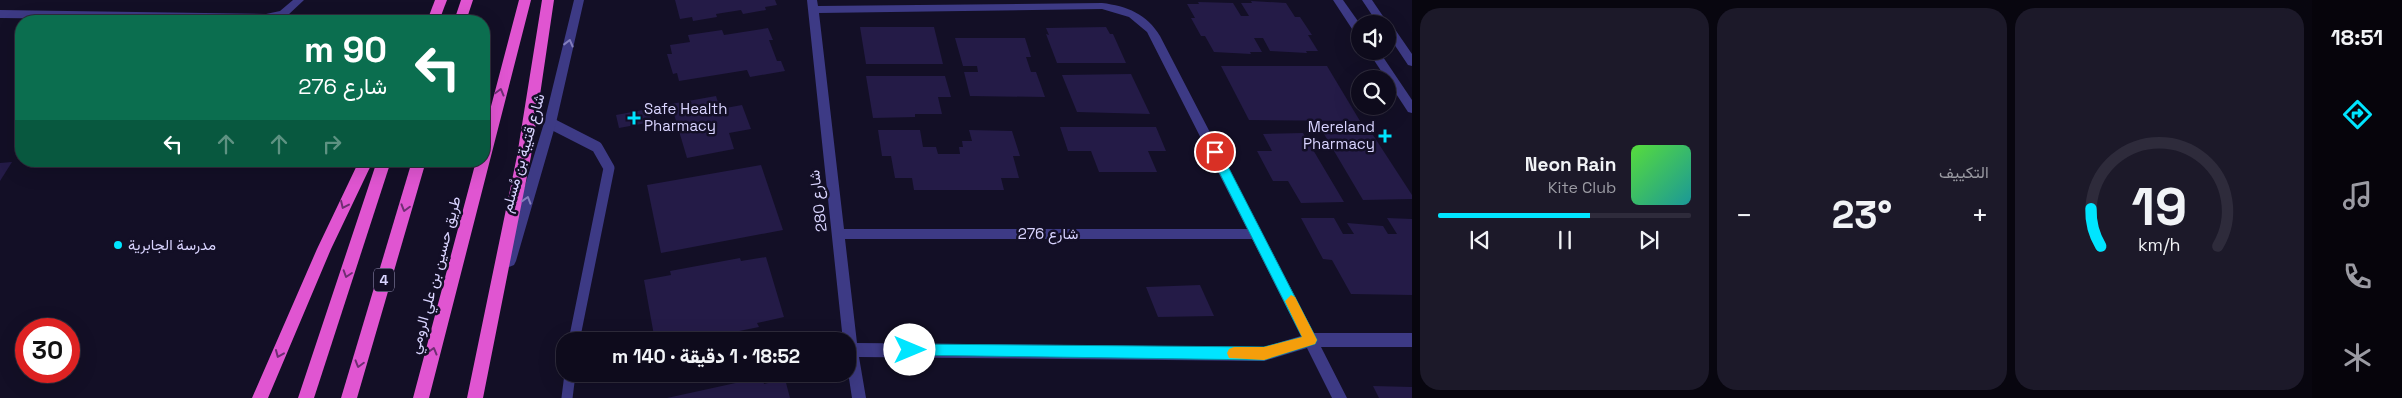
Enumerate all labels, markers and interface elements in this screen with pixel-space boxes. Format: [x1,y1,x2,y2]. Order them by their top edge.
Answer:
map controls [1351,15,1396,115]
button: sound [1351,15,1396,60]
text: 18:51 [2331,23,2383,51]
text: 90 m [304,28,387,72]
icon: left [405,35,470,100]
one-way arrow [563,38,574,47]
button: search [1351,70,1396,115]
text: شارع 276 [298,72,387,100]
one-way arrow [495,89,505,97]
street label: شارع قتيبة بن مُسلم [496,91,551,215]
icon: directions [2340,97,2375,132]
place label: Safe Health Pharmacy [644,99,727,135]
marker: Safe Health Pharmacy [628,112,640,124]
place label: Mereland Pharmacy [1303,117,1375,153]
icon: left [159,130,187,158]
icon: ahead [212,130,240,158]
icon: ahead [265,130,293,158]
icon: right [318,130,346,158]
marker: Mereland Pharmacy [1379,130,1391,142]
pin [1194,131,1236,173]
icon: arrive [1201,138,1229,166]
text: Neon Rain [1525,152,1616,177]
text: التكييف [1939,162,1989,183]
street label: شارع 280 [804,169,833,233]
text: 19 [2132,174,2187,240]
text: Kite Club [1548,177,1616,198]
icon: music [2340,178,2375,213]
text: 23° [1832,191,1892,239]
street label: طريق حسين بن علي الرومي [404,194,469,357]
one-way arrow [521,196,531,204]
text: − [1735,197,1753,233]
text: + [1971,197,1989,233]
one-way arrow [340,200,351,209]
one-way arrow [401,203,411,212]
street label: شارع 276 [1018,224,1078,245]
icon: previous [1466,226,1494,254]
icon: pause [1551,226,1579,254]
icon: next [1635,226,1663,254]
text: km/h [2138,233,2181,256]
place label: مدرسة الجابرية [128,235,216,254]
marker: مدرسة الجابرية [112,239,124,251]
icon: phone [2340,259,2375,294]
road number: 4 [374,268,394,292]
one-way arrow [343,269,353,278]
speed limit sign: 30 [15,318,80,383]
position arrow [883,323,935,375]
icon: climate [2340,340,2375,375]
text: 18:52 · 1 دقيقة · 140 m [612,344,800,369]
one-way arrow [427,346,438,355]
one-way arrow [274,349,285,358]
one-way arrow [354,359,365,368]

